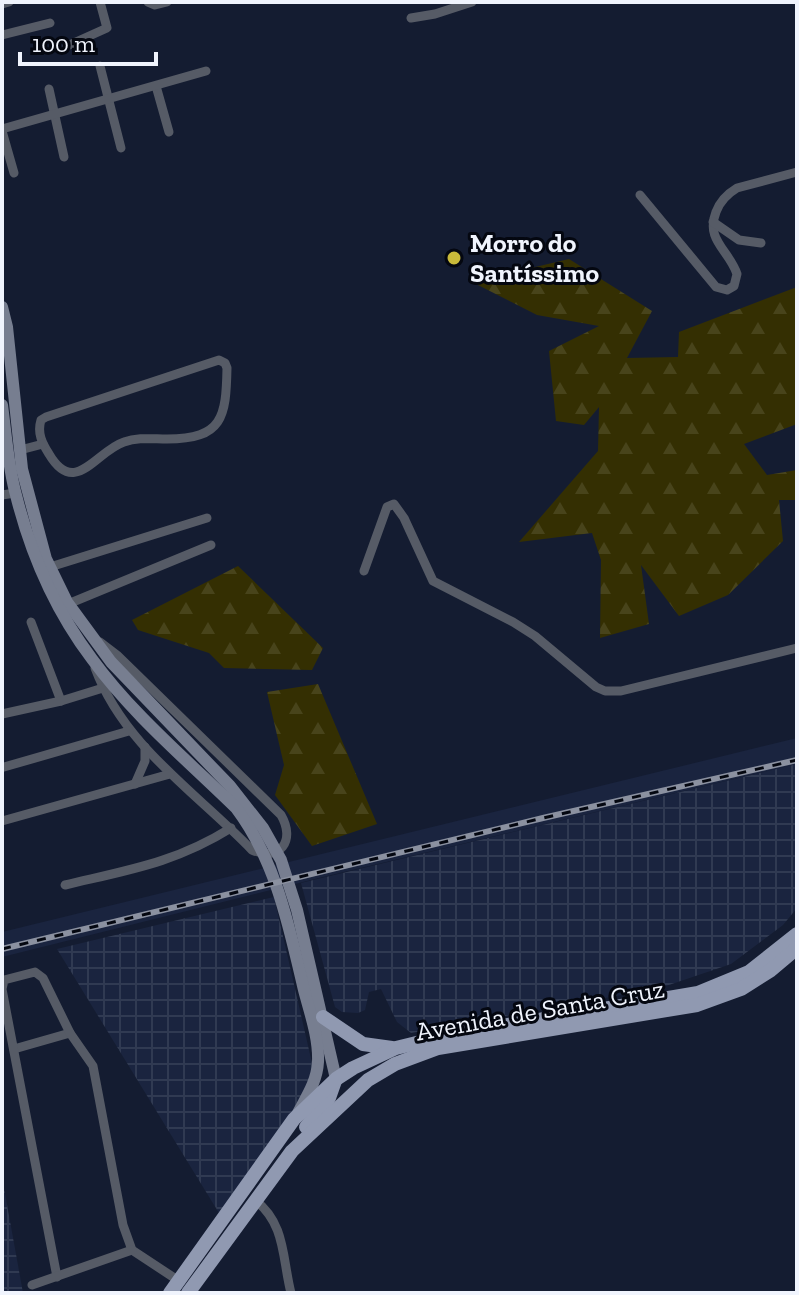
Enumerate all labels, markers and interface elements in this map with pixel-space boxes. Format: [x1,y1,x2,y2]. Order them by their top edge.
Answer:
scale bar [20,16,156,66]
text: 100 m [32,29,95,58]
place label: Morro do Santíssimo [470,227,600,289]
marker: Morro do Santíssimo [445,249,463,267]
street label: Avenida de Santa Cruz [413,972,667,1048]

